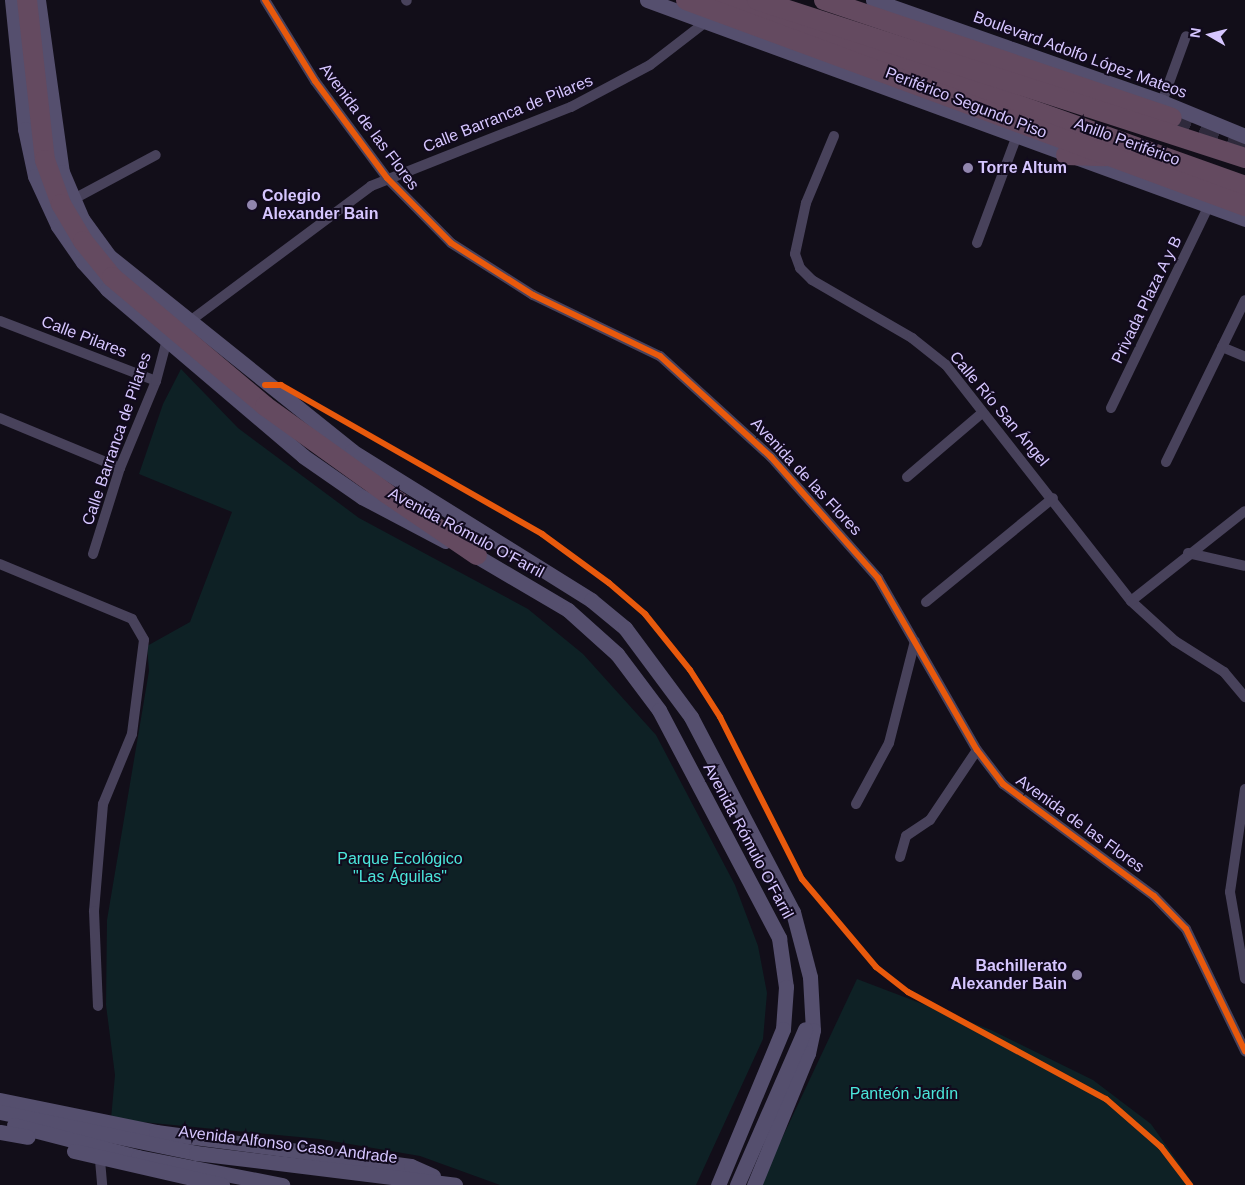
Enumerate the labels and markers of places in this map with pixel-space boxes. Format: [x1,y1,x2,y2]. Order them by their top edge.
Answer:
place label: Torre Altum [978,158,1067,178]
marker: Torre Altum [962,162,974,174]
place label: Colegio Alexander Bain [262,186,378,224]
marker: Colegio Alexander Bain [246,199,258,211]
place label: Bachillerato Alexander Bain [951,956,1067,994]
marker: Bachillerato Alexander Bain [1071,969,1083,981]

